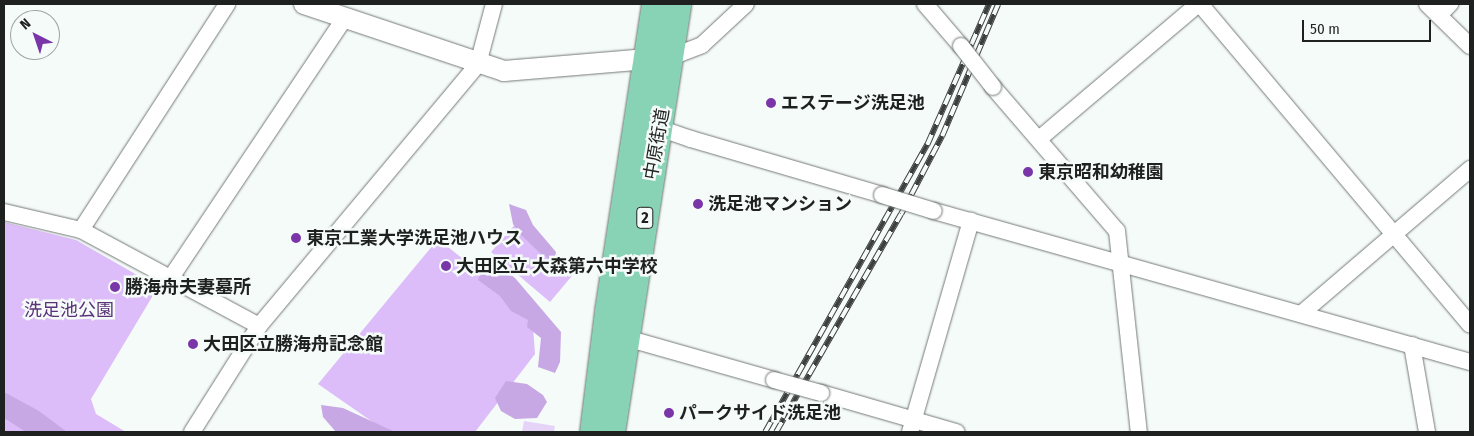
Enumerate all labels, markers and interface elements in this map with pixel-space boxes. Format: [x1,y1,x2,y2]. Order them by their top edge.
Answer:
north arrow [10,10,60,60]
scale bar [1304,10,1433,42]
text: N [17,15,34,33]
text: 50 m [1310,20,1340,38]
place label: エステージ洗足池 [781,92,925,114]
marker: エステージ洗足池 [765,97,777,109]
street label: 中原街道 [640,107,674,181]
place label: 東京昭和幼稚園 [1038,161,1164,183]
marker: 東京昭和幼稚園 [1022,166,1034,178]
place label: 洗足池マンション [708,193,852,215]
marker: 洗足池マンション [692,198,704,210]
road number: 2 [636,204,654,232]
place label: 東京工業大学洗足池ハウス [306,227,522,249]
marker: 東京工業大学洗足池ハウス [290,232,302,244]
place label: 大田区立 大森第六中学校 [456,255,658,277]
marker: 大田区立 大森第六中学校 [440,260,452,272]
place label: 勝海舟夫妻墓所 [125,276,251,298]
marker: 勝海舟夫妻墓所 [109,281,121,293]
park label: 洗足池公園 [24,299,114,321]
place label: 大田区立勝海舟記念館 [203,333,383,355]
marker: 大田区立勝海舟記念館 [187,338,199,350]
place label: パークサイド洗足池 [679,402,841,424]
marker: パークサイド洗足池 [663,407,675,419]

